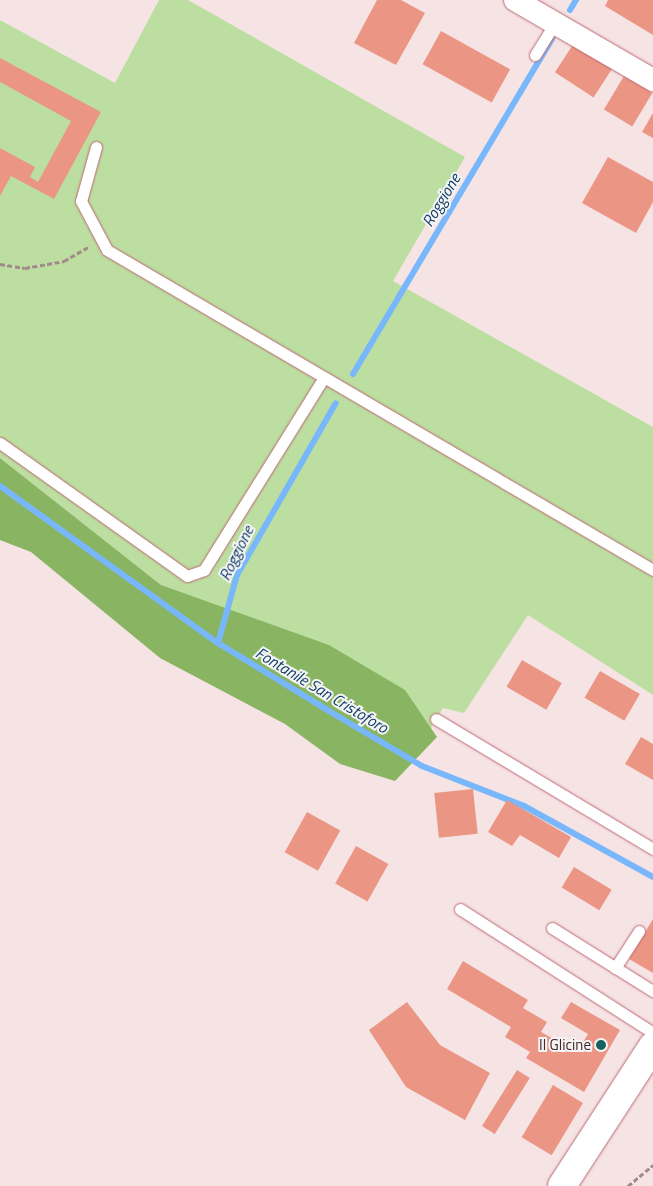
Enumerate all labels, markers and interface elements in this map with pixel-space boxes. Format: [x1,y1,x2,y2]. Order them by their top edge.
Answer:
water label: Roggione [418,170,464,230]
water label: Roggione [215,523,257,583]
water label: Fontanile San Cristoforo [252,643,392,737]
place label: Il Glicine [539,1036,591,1054]
marker: Il Glicine [595,1039,607,1051]

